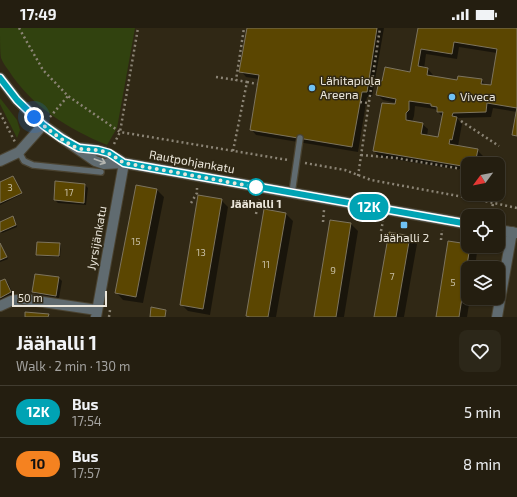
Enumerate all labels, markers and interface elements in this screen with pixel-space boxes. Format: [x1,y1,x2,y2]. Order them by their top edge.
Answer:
text: 17:49 [20,5,57,23]
place label: Lähitapiola Areena [320,73,381,101]
marker: Lähitapiola Areena [307,83,317,93]
place label: Viveca [460,89,495,103]
marker: Viveca [447,92,457,102]
your location [24,107,44,127]
street label: Rautpohjankatu [148,147,236,176]
north arrow [461,157,505,201]
map controls [461,157,505,305]
one-way arrow [93,158,105,166]
marker: Jäähalli 1 [247,178,265,196]
house number: 3 [7,181,13,193]
house number: 17 [64,186,74,198]
line badge: 12K [346,194,392,220]
place label: Jäähalli 1 [230,196,282,210]
text: 12K [357,198,381,215]
street label: Jyrsijänkatu [83,205,110,271]
button: locate [461,209,505,253]
marker: Jäähalli 2 [399,220,409,230]
place label: Jäähalli 2 [379,230,429,244]
house number: 15 [131,235,141,247]
house number: 13 [196,246,206,258]
house number: 11 [262,258,270,270]
button: layers [461,261,505,305]
house number: 9 [330,264,336,276]
house number: 7 [389,270,395,282]
house number: 5 [450,276,456,288]
scale bar [12,289,107,308]
text: 50 m [18,291,43,304]
button: heart [459,330,501,372]
text: Jäähalli 1 [16,331,97,354]
text: Walk · 2 min · 130 m [16,358,130,374]
text: Bus [72,395,98,413]
text: 12K [26,403,50,420]
text: 5 min [464,403,501,421]
text: 17:54 [72,413,102,429]
text: Bus [72,447,98,465]
text: 10 [31,455,45,472]
text: 8 min [463,455,501,473]
text: 17:57 [72,465,101,481]

